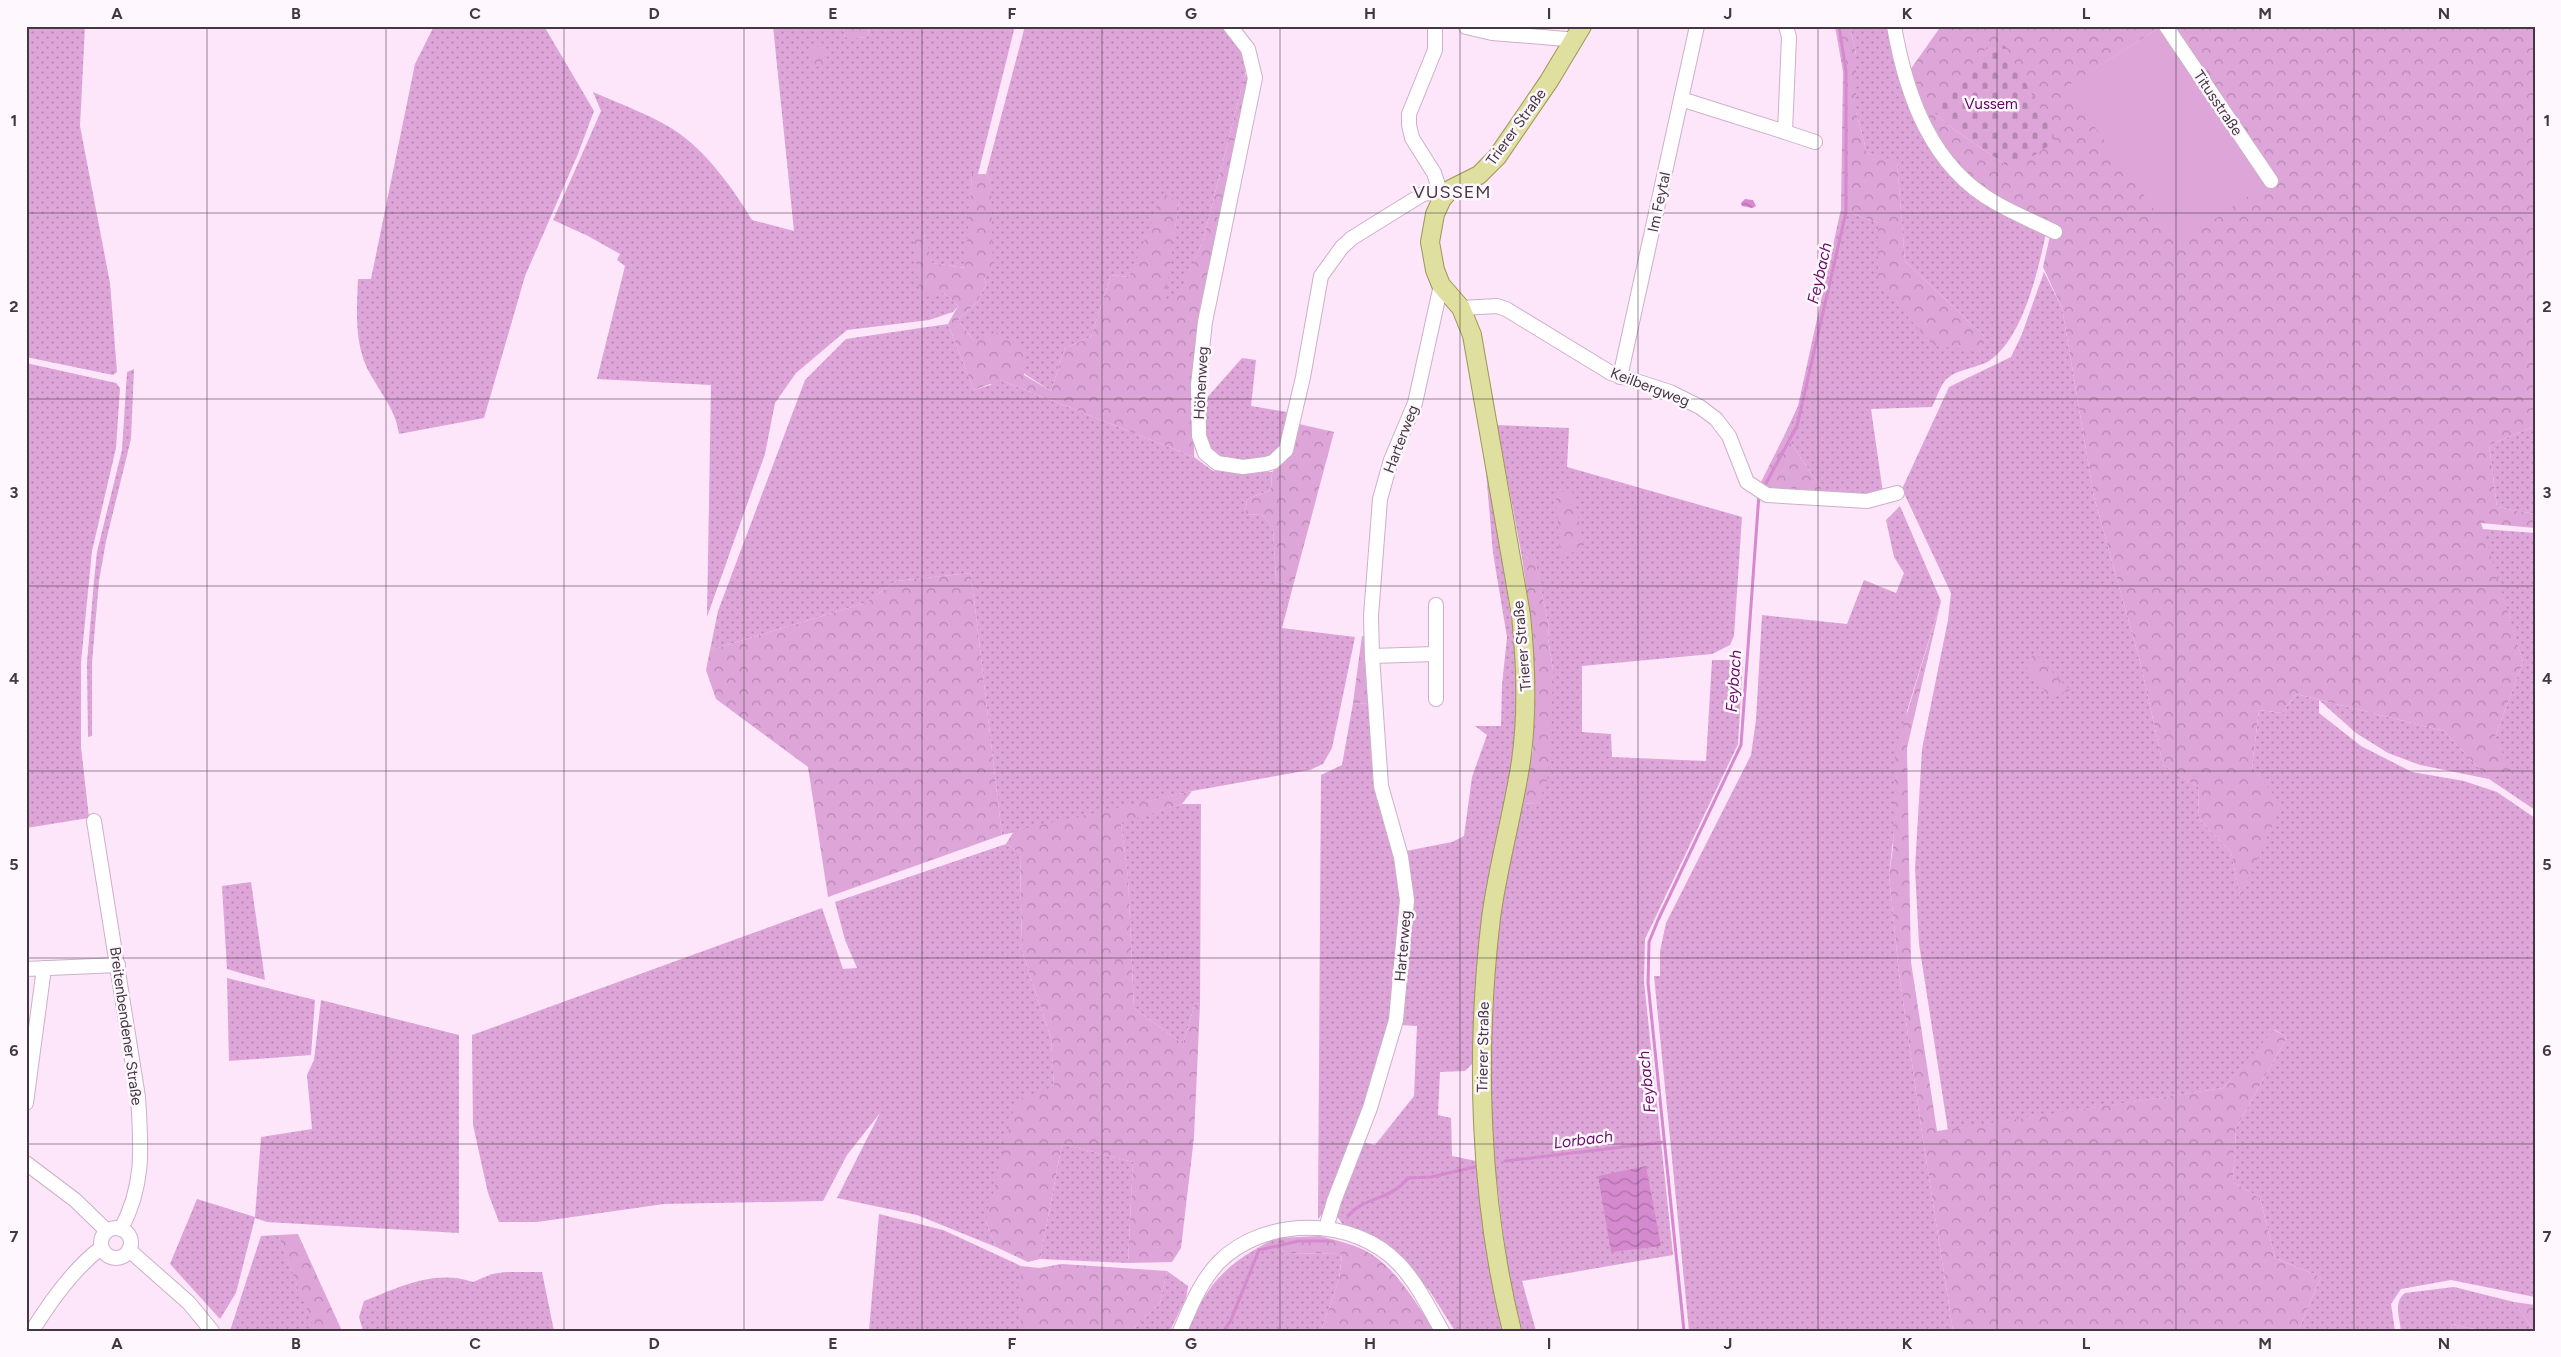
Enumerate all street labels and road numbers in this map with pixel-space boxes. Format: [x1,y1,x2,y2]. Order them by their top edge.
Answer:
street label: Titusstraße [2190,67,2246,139]
street label: Trierer Straße [1482,85,1550,169]
street label: Im Feytal [1644,170,1674,234]
street label: Höhenweg [1190,346,1212,420]
street label: Keilbergweg [1608,364,1692,410]
street label: Harterweg [1380,402,1422,476]
street label: Trierer Straße [1509,600,1535,692]
street label: Harterweg [1391,910,1415,982]
street label: Breitenbendener Straße [106,946,146,1106]
street label: Trierer Straße [1473,1002,1493,1092]

